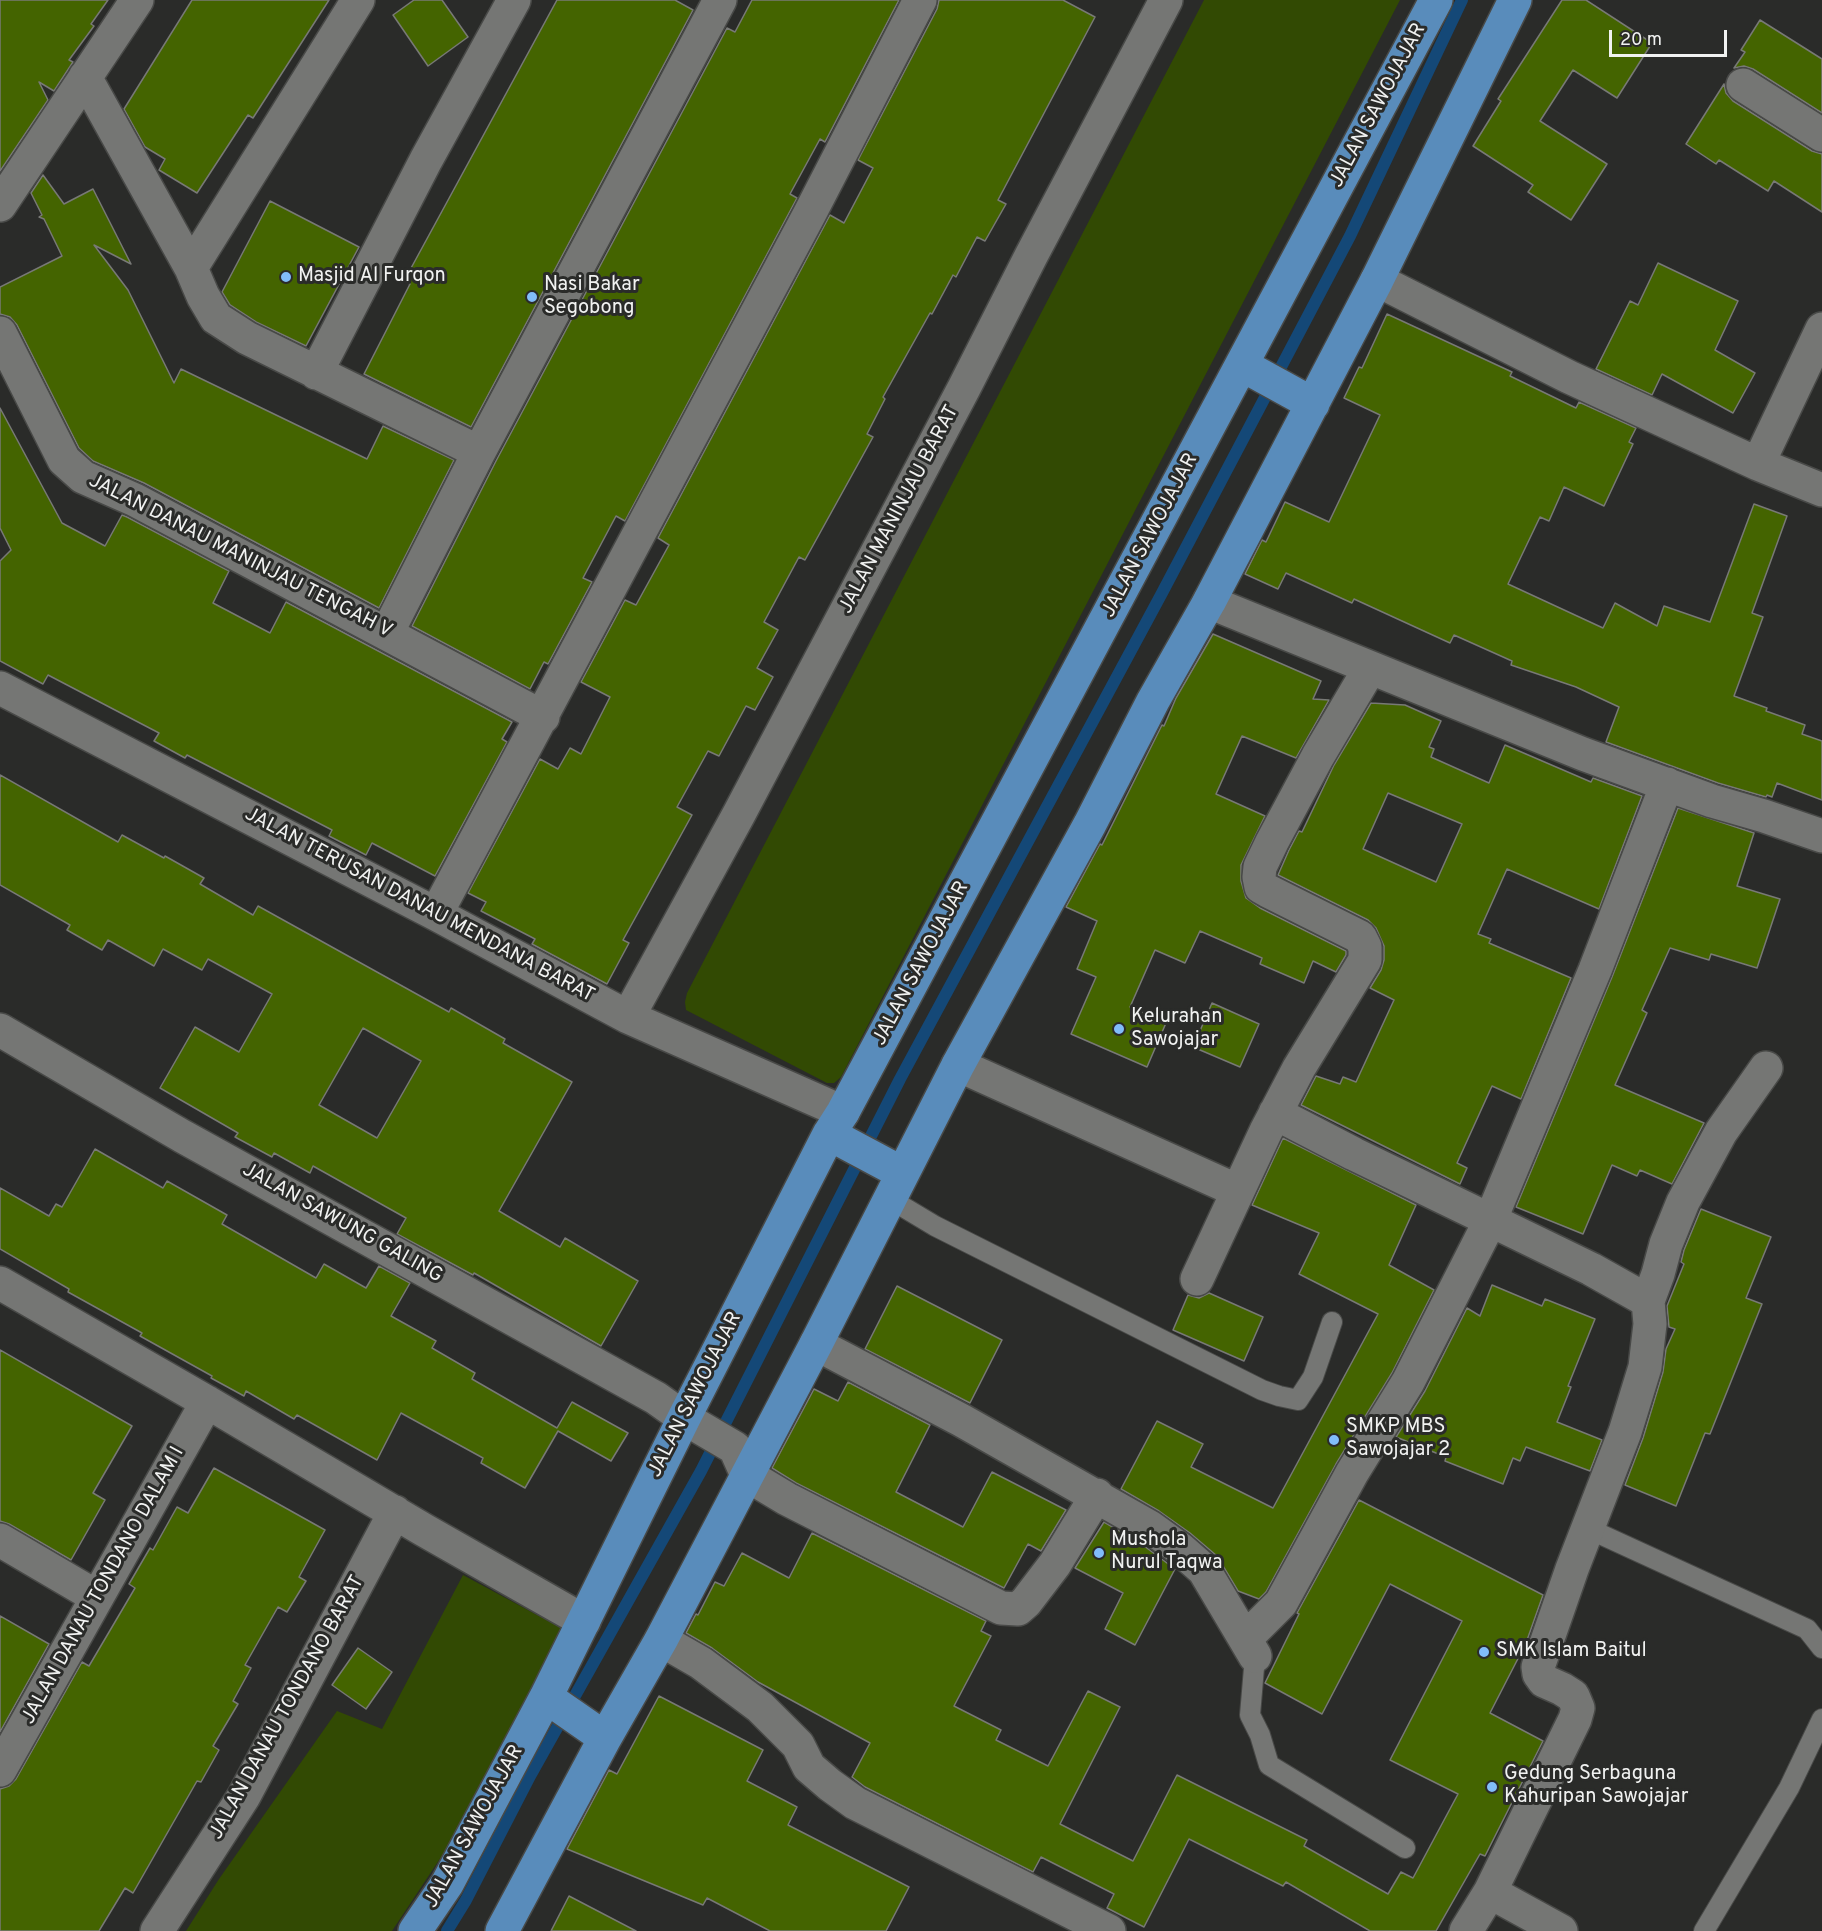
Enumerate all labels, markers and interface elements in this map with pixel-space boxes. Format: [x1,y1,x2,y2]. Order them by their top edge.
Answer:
scale bar [1612,18,1730,56]
street label: JALAN SAWOJAJAR [1326,20,1432,192]
text: 20 m [1620,29,1662,52]
place label: Masjid Al Furqon [298,265,446,289]
marker: Masjid Al Furqon [279,270,293,284]
place label: Nasi Bakar Segobong [544,274,640,321]
marker: Nasi Bakar Segobong [525,290,539,304]
street label: JALAN MANINJAU BARAT [835,402,965,618]
street label: JALAN SAWOJAJAR [1098,450,1204,622]
street label: JALAN DANAU MANINJAU TENGAH V [84,470,396,644]
street label: JALAN TERUSAN DANAU MENDANA BARAT [240,803,598,1009]
street label: JALAN SAWOJAJAR [869,878,975,1050]
place label: Kelurahan Sawojajar [1131,1006,1222,1053]
marker: Kelurahan Sawojajar [1112,1022,1126,1036]
street label: JALAN SAWUNG GALING [238,1159,446,1289]
street label: JALAN SAWOJAJAR [644,1308,748,1482]
place label: SMKP MBS Sawojajar 2 [1346,1416,1450,1463]
marker: SMKP MBS Sawojajar 2 [1327,1433,1341,1447]
street label: JALAN DANAU TONDANO DALAM I [17,1443,191,1729]
place label: Mushola Nurul Taqwa [1111,1529,1222,1576]
marker: Mushola Nurul Taqwa [1092,1546,1106,1560]
street label: JALAN DANAU TONDANO BARAT [205,1572,371,1844]
place label: SMK Islam Baitul [1496,1640,1647,1664]
marker: SMK Islam Baitul [1477,1645,1491,1659]
street label: JALAN SAWOJAJAR [420,1741,530,1913]
place label: Gedung Serbaguna Kahuripan Sawojajar [1504,1763,1689,1810]
marker: Gedung Serbaguna Kahuripan Sawojajar [1485,1780,1499,1794]

